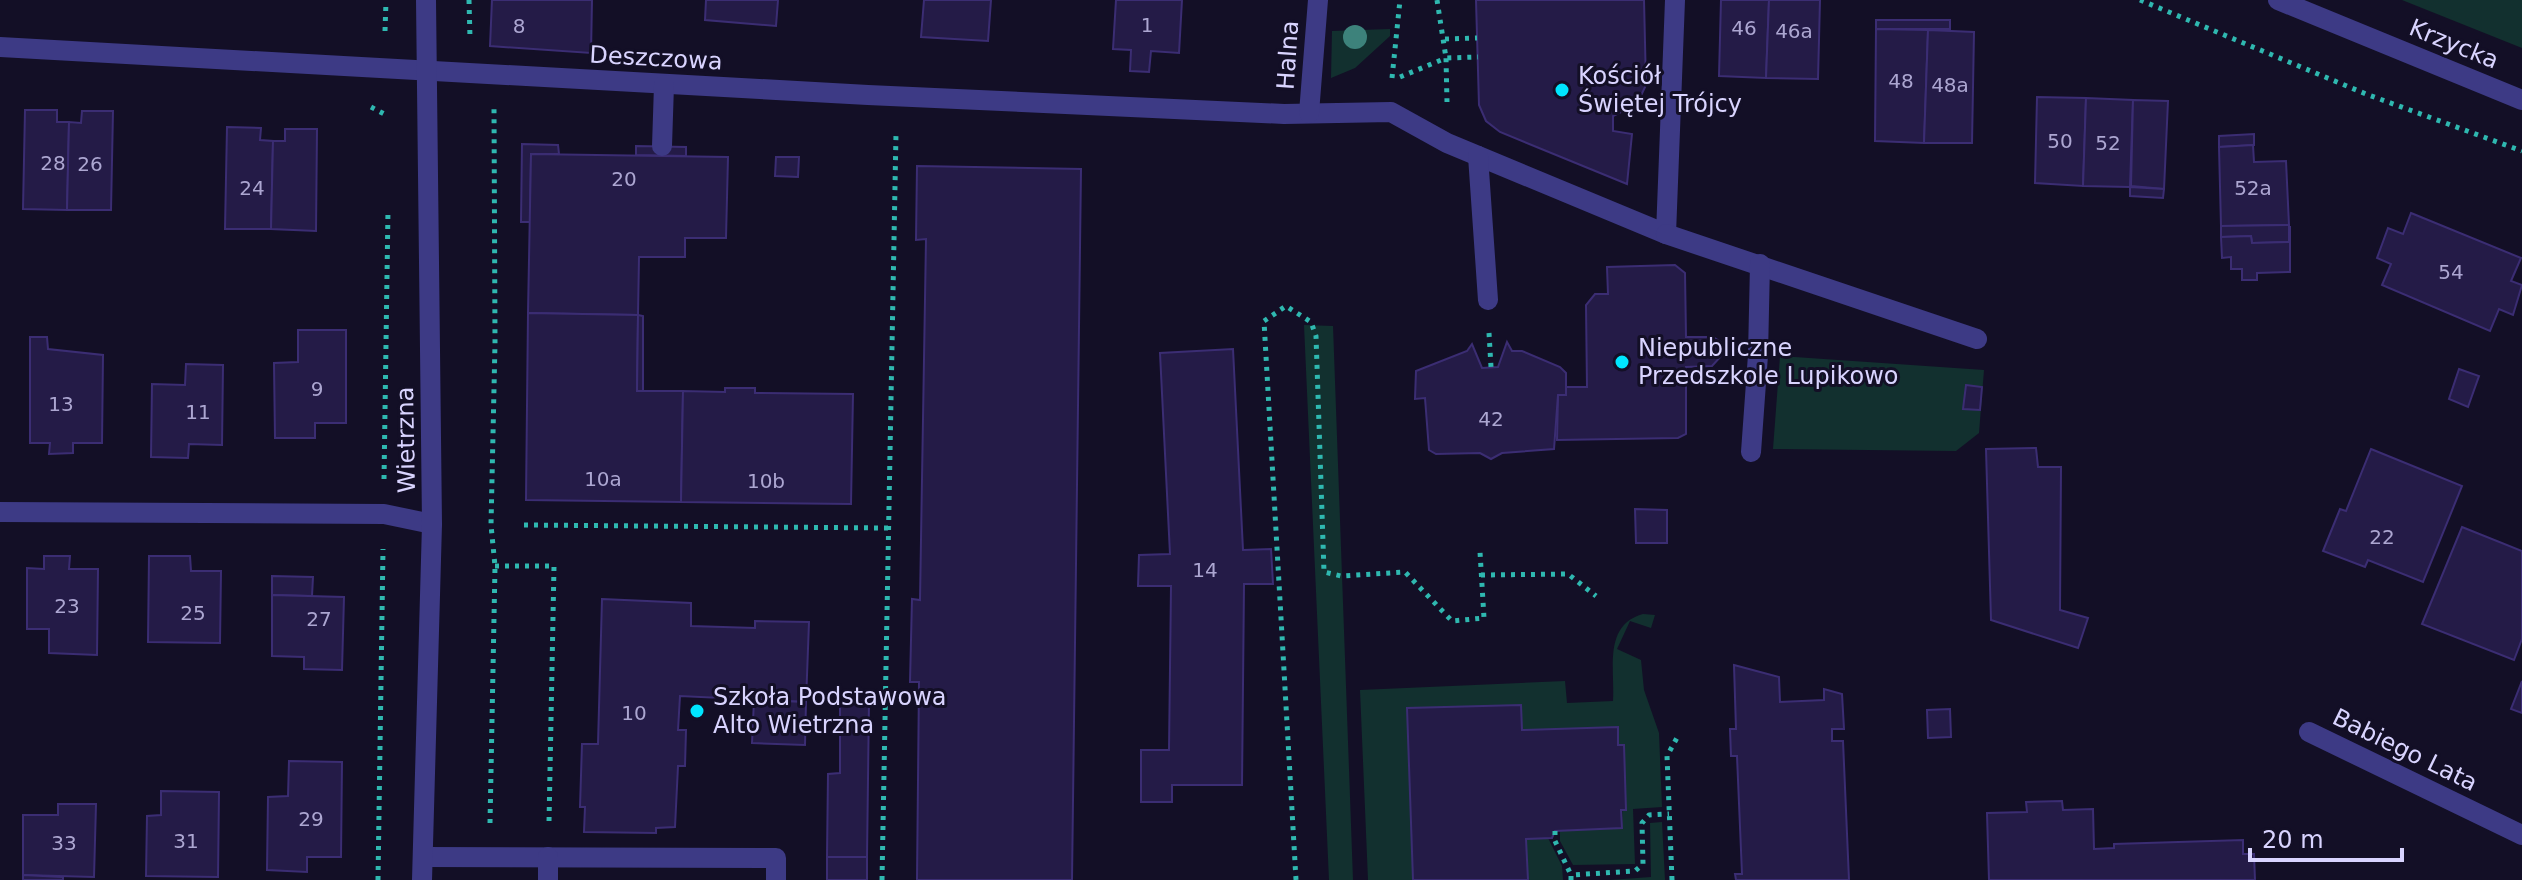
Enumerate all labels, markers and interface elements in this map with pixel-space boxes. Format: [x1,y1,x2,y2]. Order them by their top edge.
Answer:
house number: 1 [1141,13,1153,37]
street label: Krzycka [2405,13,2503,75]
house number: 8 [513,14,525,38]
house number: 46 [1731,16,1757,40]
street label: Halna [1272,19,1304,91]
house number: 46a [1775,19,1813,43]
street label: Deszczowa [589,41,723,75]
place label: Kościół Świętej Trójcy [1578,62,1742,118]
house number: 48 [1888,69,1914,93]
house number: 48a [1931,73,1969,97]
marker: Kościół Świętej Trójcy [1553,81,1571,99]
house number: 50 [2047,129,2073,153]
house number: 52 [2095,131,2121,155]
house number: 28 [40,151,66,175]
house number: 26 [77,152,103,176]
house number: 20 [611,167,637,191]
house number: 24 [239,176,265,200]
house number: 52a [2234,176,2272,200]
house number: 54 [2438,260,2464,284]
place label: Niepubliczne Przedszkole Lupikowo [1638,334,1899,390]
marker: Niepubliczne Przedszkole Lupikowo [1613,353,1631,371]
house number: 9 [311,377,323,401]
street label: Wietrzna [391,387,421,493]
house number: 13 [48,392,74,416]
house number: 11 [185,400,211,424]
house number: 42 [1478,407,1504,431]
house number: 10a [584,467,622,491]
house number: 10b [747,469,785,493]
house number: 22 [2369,525,2395,549]
house number: 14 [1192,558,1218,582]
house number: 23 [54,594,80,618]
house number: 25 [180,601,206,625]
house number: 27 [306,607,332,631]
place label: Szkoła Podstawowa Alto Wietrzna [713,683,947,739]
house number: 10 [621,701,647,725]
marker: Szkoła Podstawowa Alto Wietrzna [688,702,706,720]
street label: Babiego Lata [2328,703,2482,797]
house number: 29 [298,807,324,831]
scale bar [2250,812,2402,862]
text: 20 m [2262,826,2324,854]
house number: 31 [173,829,199,853]
house number: 33 [51,831,77,855]

